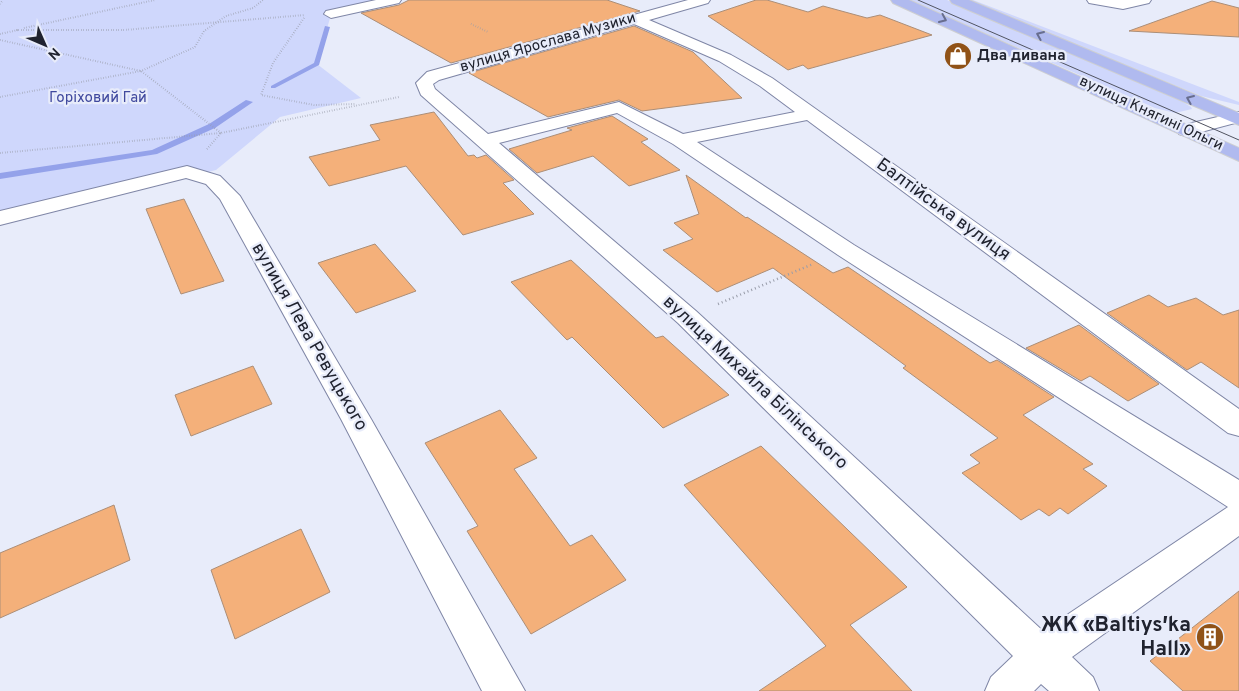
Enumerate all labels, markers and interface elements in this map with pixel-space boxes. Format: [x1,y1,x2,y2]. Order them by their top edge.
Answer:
street label: вулиця Ярослава Музики [458,9,638,77]
one-way arrow [938,12,947,23]
north arrow [20,20,70,70]
one-way arrow [1036,31,1045,42]
shop icon: Два дивана [943,41,973,71]
text: N [44,44,63,63]
place label: Два дивана [977,47,1066,66]
street label: вулиця Княгині Ольги [1076,72,1226,156]
park label: Горіховий Гай [49,89,147,108]
one-way arrow [1186,95,1195,106]
street label: Балтійська вулиця [871,153,1015,267]
street label: вулиця Лева Ревуцького [246,239,372,435]
street label: вулиця Михайла Білінського [658,291,852,475]
place label: ЖК «Baltiysʹka Hall» [1041,612,1191,663]
building icon: ЖК «Baltiysʹka Hall» [1195,622,1225,652]

